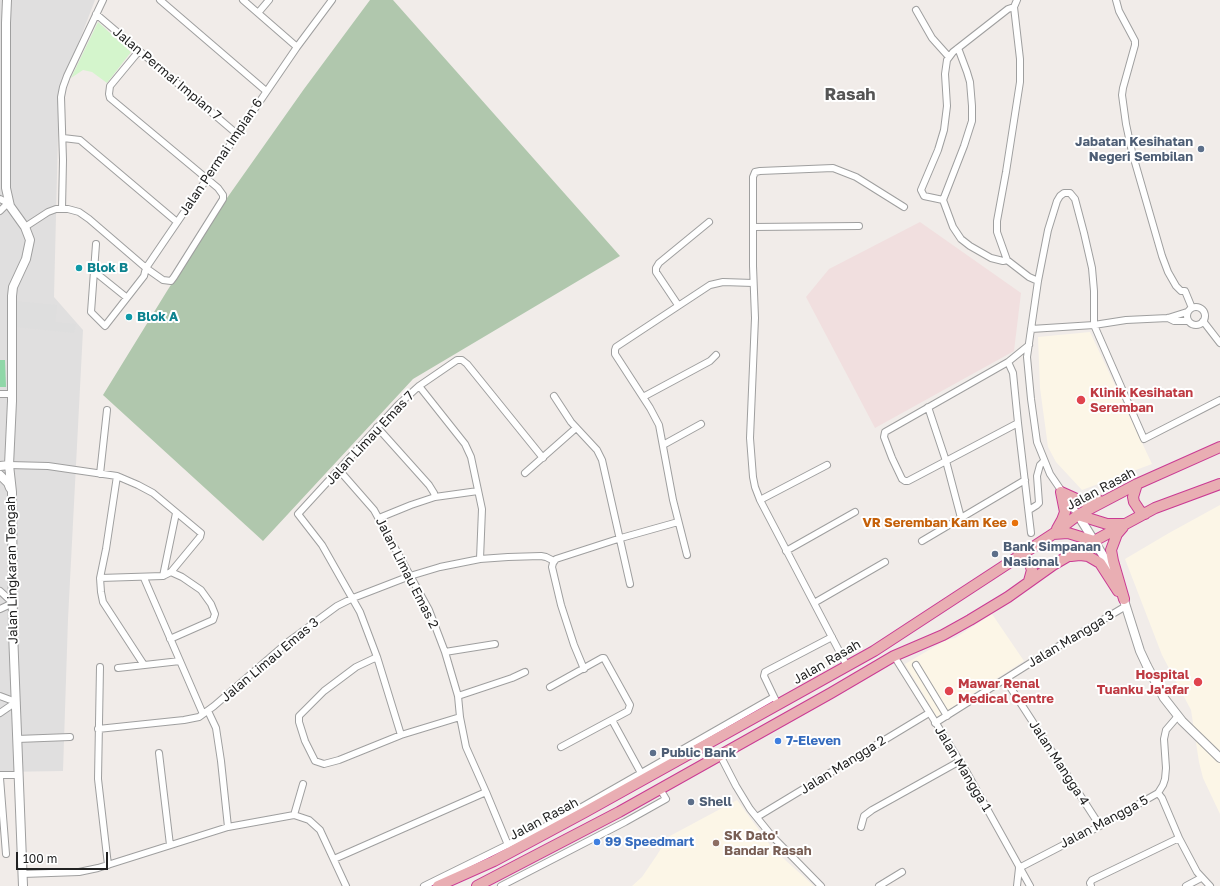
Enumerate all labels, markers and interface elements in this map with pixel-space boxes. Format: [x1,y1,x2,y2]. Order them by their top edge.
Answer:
street label: Jalan Permai Impian 7 [110,24,224,124]
district label: Rasah [824,85,876,105]
street label: Jalan Permai Impian 6 [176,96,266,218]
place label: Jabatan Kesihatan Negeri Sembilan [1075,134,1193,165]
marker: Jabatan Kesihatan Negeri Sembilan [1196,144,1206,154]
place label: Blok B [87,260,128,276]
marker: Blok B [74,263,84,273]
place label: Blok A [137,309,178,325]
marker: Blok A [124,312,134,322]
place label: Klinik Kesihatan Seremban [1090,385,1193,416]
street label: Jalan Limau Emas 7 [323,388,417,488]
marker: Klinik Kesihatan Seremban [1075,394,1087,406]
street label: Jalan Rasah [1064,464,1138,514]
street label: Jalan Lingkaran Tengah [3,496,21,644]
street label: Jalan Limau Emas 2 [372,515,442,631]
place label: VR Seremban Kam Kee [863,515,1007,531]
marker: VR Seremban Kam Kee [1010,518,1020,528]
place label: Bank Simpanan Nasional [1003,539,1101,570]
marker: Bank Simpanan Nasional [990,549,1000,559]
street label: Jalan Mangga 3 [1025,607,1117,671]
street label: Jalan Limau Emas 3 [218,615,322,705]
street label: Jalan Rasah [790,636,864,688]
place label: Hospital Tuanku Ja'afar [1097,667,1189,698]
place label: Mawar Renal Medical Centre [958,676,1054,707]
marker: Hospital Tuanku Ja'afar [1192,676,1204,688]
marker: Mawar Renal Medical Centre [943,685,955,697]
street label: Jalan Mangga 4 [1026,718,1092,808]
street label: Jalan Mangga 1 [931,724,995,814]
street label: Jalan Mangga 2 [797,732,889,798]
place label: 7-Eleven [786,733,841,749]
marker: 7-Eleven [773,736,783,746]
place label: Public Bank [661,745,736,761]
marker: Public Bank [648,748,658,758]
street label: Jalan Mangga 5 [1057,792,1151,852]
street label: Jalan Rasah [507,794,581,844]
place label: Shell [699,794,732,810]
marker: Shell [686,797,696,807]
place label: SK Dato' Bandar Rasah [724,828,811,859]
place label: 99 Speedmart [605,834,694,850]
marker: 99 Speedmart [592,837,602,847]
marker: SK Dato' Bandar Rasah [711,838,721,848]
scale bar [18,844,110,870]
text: 100 m [23,851,57,866]

